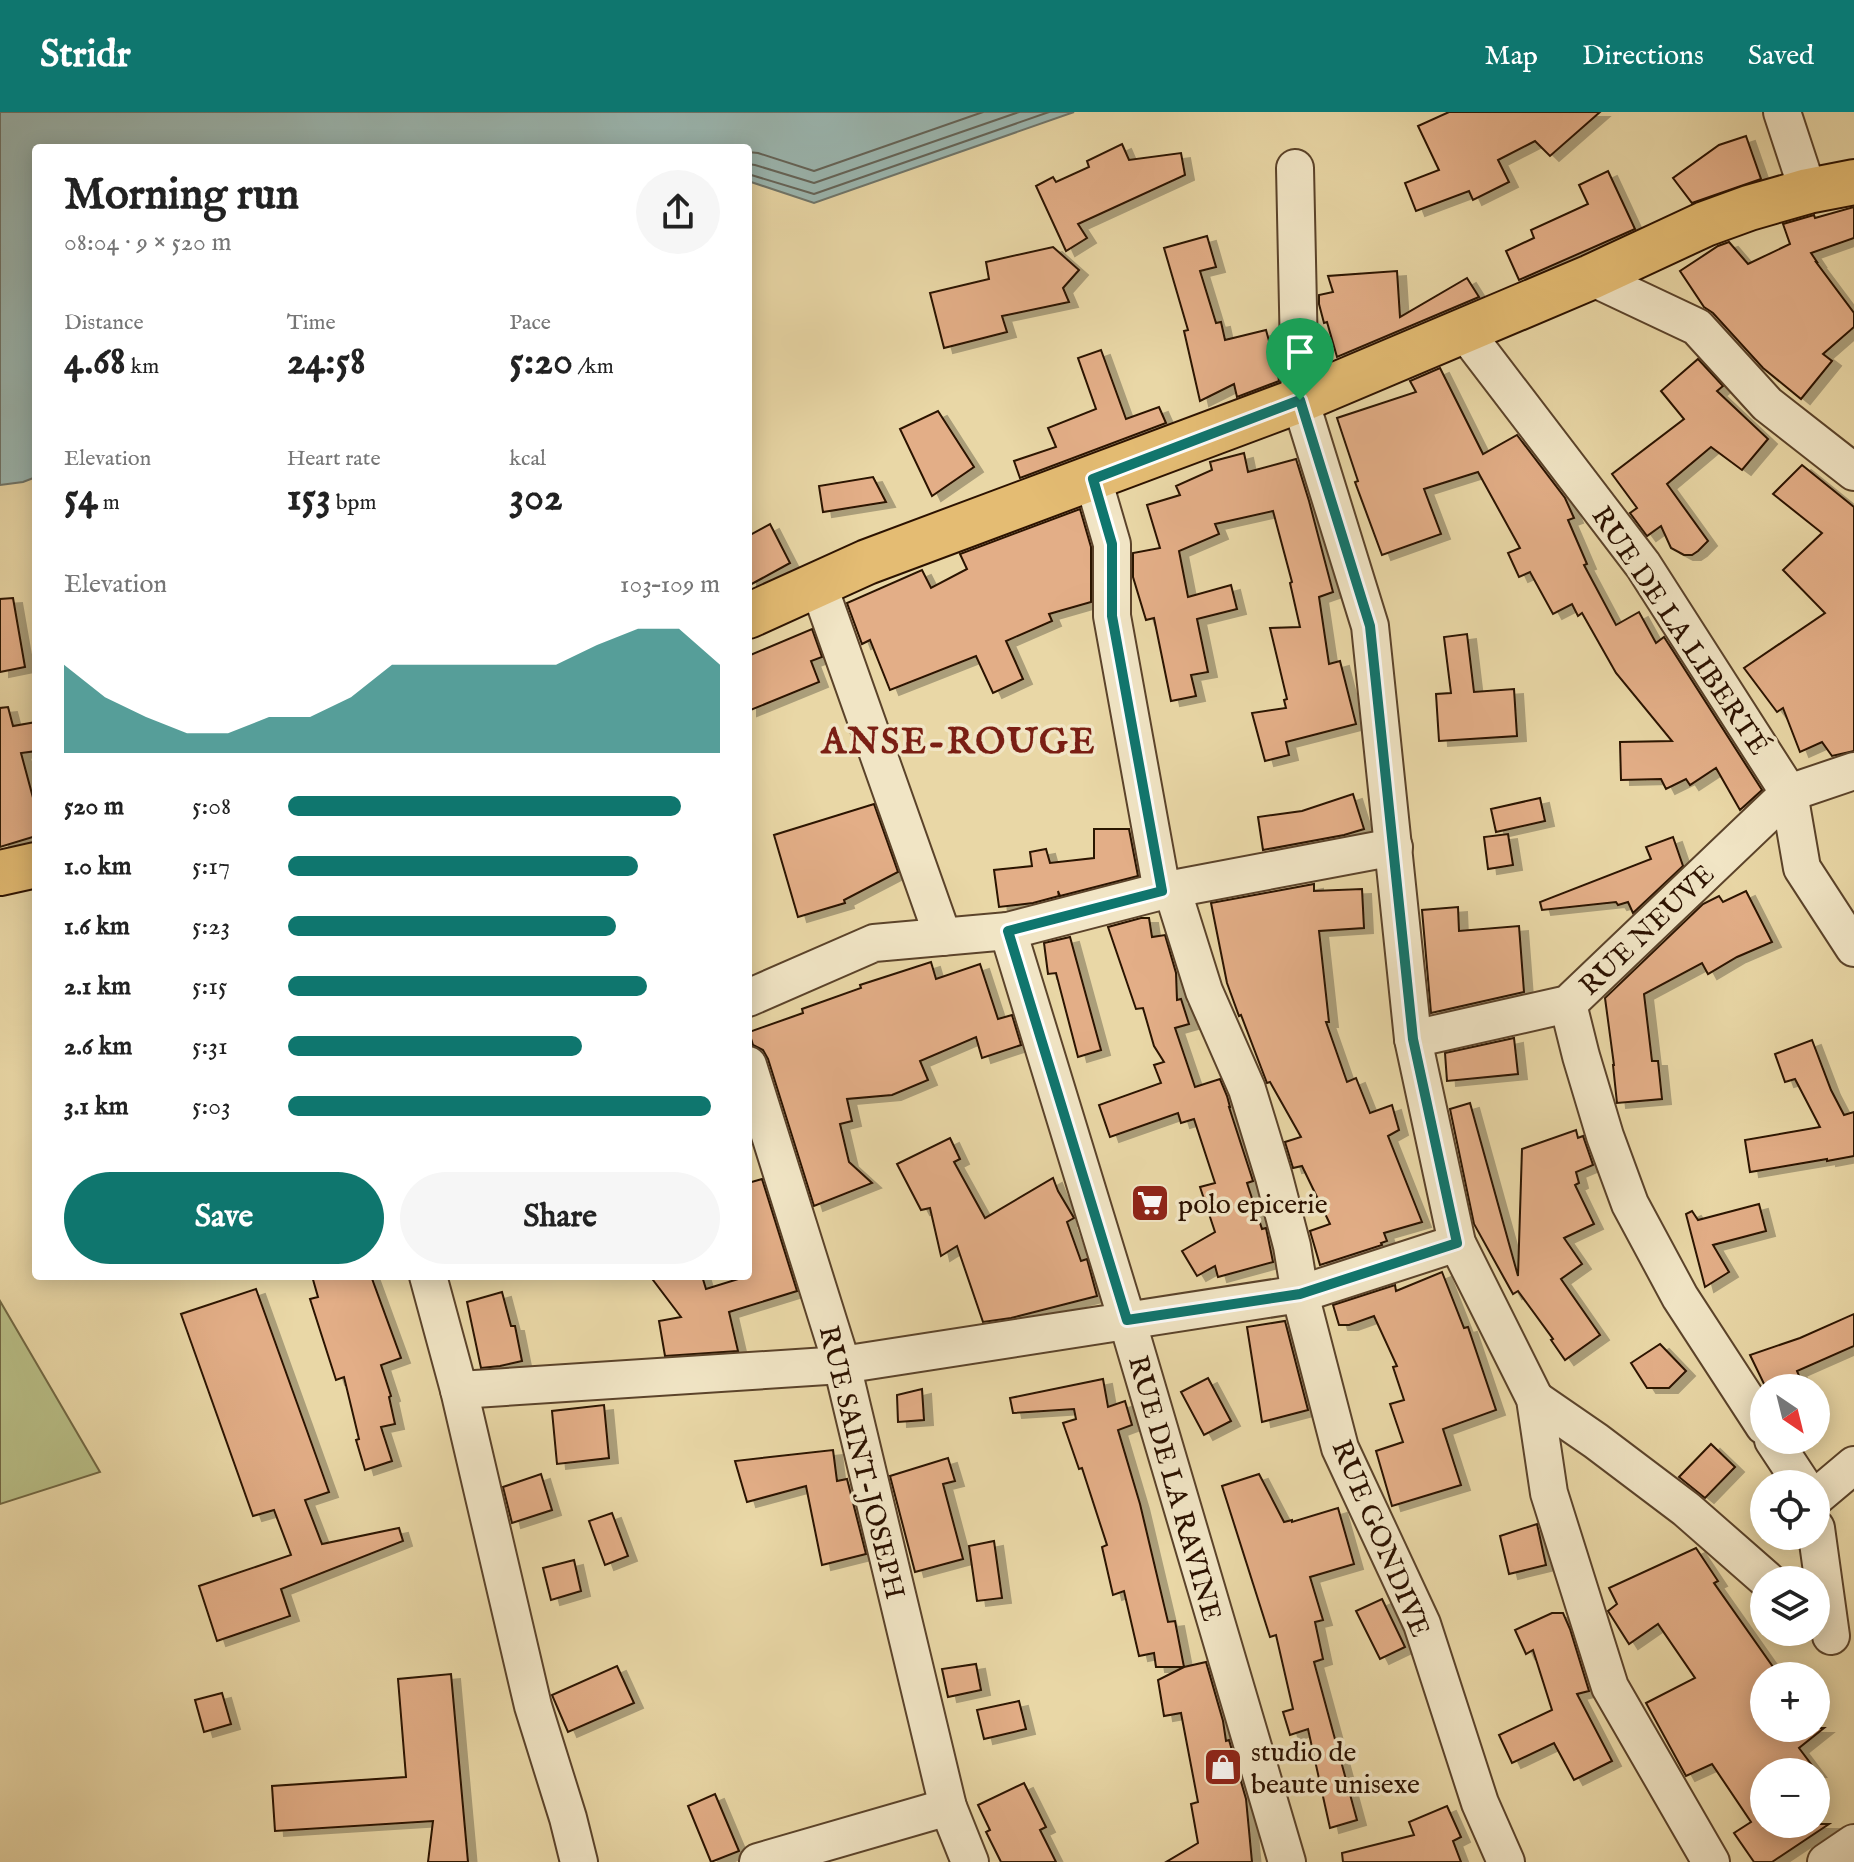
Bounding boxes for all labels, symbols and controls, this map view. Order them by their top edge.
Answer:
text: Stridr [40,32,131,80]
text: Map [1484,39,1538,74]
text: Directions [1582,39,1704,74]
text: Saved [1748,39,1814,74]
text: Morning run [64,168,299,224]
button: share [636,170,720,254]
text: 08:04 · 9 × 520 m [64,226,232,259]
text: Distance [64,309,144,337]
text: Time [287,309,336,337]
text: Pace [509,309,551,337]
pin [1266,318,1334,400]
icon: arrive [1278,330,1322,374]
text: 4.68 [64,337,126,388]
text: 24:58 [287,337,366,388]
text: 5:20 [509,337,573,388]
text: km [126,353,159,381]
text: /km [573,353,614,381]
text: Elevation [64,445,151,473]
text: Heart rate [287,445,381,473]
text: kcal [509,445,546,473]
text: 54 [64,473,98,524]
text: 153 [287,473,331,524]
text: 302 [509,473,563,524]
text: m [98,489,120,517]
text: bpm [331,489,376,517]
street label: RUE DE LA LIBERTÉ [1583,500,1776,762]
text: Elevation [64,568,167,601]
text: 103–109 m [620,568,720,601]
district label: ANSE-ROUGE [820,720,1096,766]
text: 520 m [64,790,124,823]
text: 5:08 [192,790,231,823]
text: 1.0 km [64,850,132,883]
text: 5:17 [192,850,230,883]
street label: RUE NEUVE [1573,858,1723,1004]
text: 1.6 km [64,910,130,943]
text: 5:23 [192,910,230,943]
text: 2.1 km [64,970,131,1003]
text: 5:15 [192,970,227,1003]
text: 2.6 km [64,1030,132,1063]
text: 5:31 [192,1030,228,1063]
text: 3.1 km [64,1090,129,1123]
text: 5:03 [192,1090,231,1123]
button: Save [64,1172,384,1264]
button: Share [400,1172,720,1264]
supermarket icon: polo epicerie [1129,1182,1171,1224]
place label: polo epicerie [1178,1188,1328,1223]
street label: RUE SAINT-JOSEPH [810,1322,911,1603]
street label: RUE DE LA RAVINE [1119,1352,1228,1626]
north arrow [1750,1374,1830,1454]
map controls [1750,1374,1830,1838]
street label: RUE GONDIVE [1322,1435,1437,1643]
button: locate [1750,1470,1830,1550]
button: layers [1750,1566,1830,1646]
button: + [1750,1662,1830,1742]
place label: studio de beaute unisexe [1251,1736,1420,1803]
shop icon: studio de beaute unisexe [1202,1746,1244,1788]
button: − [1750,1758,1830,1838]

